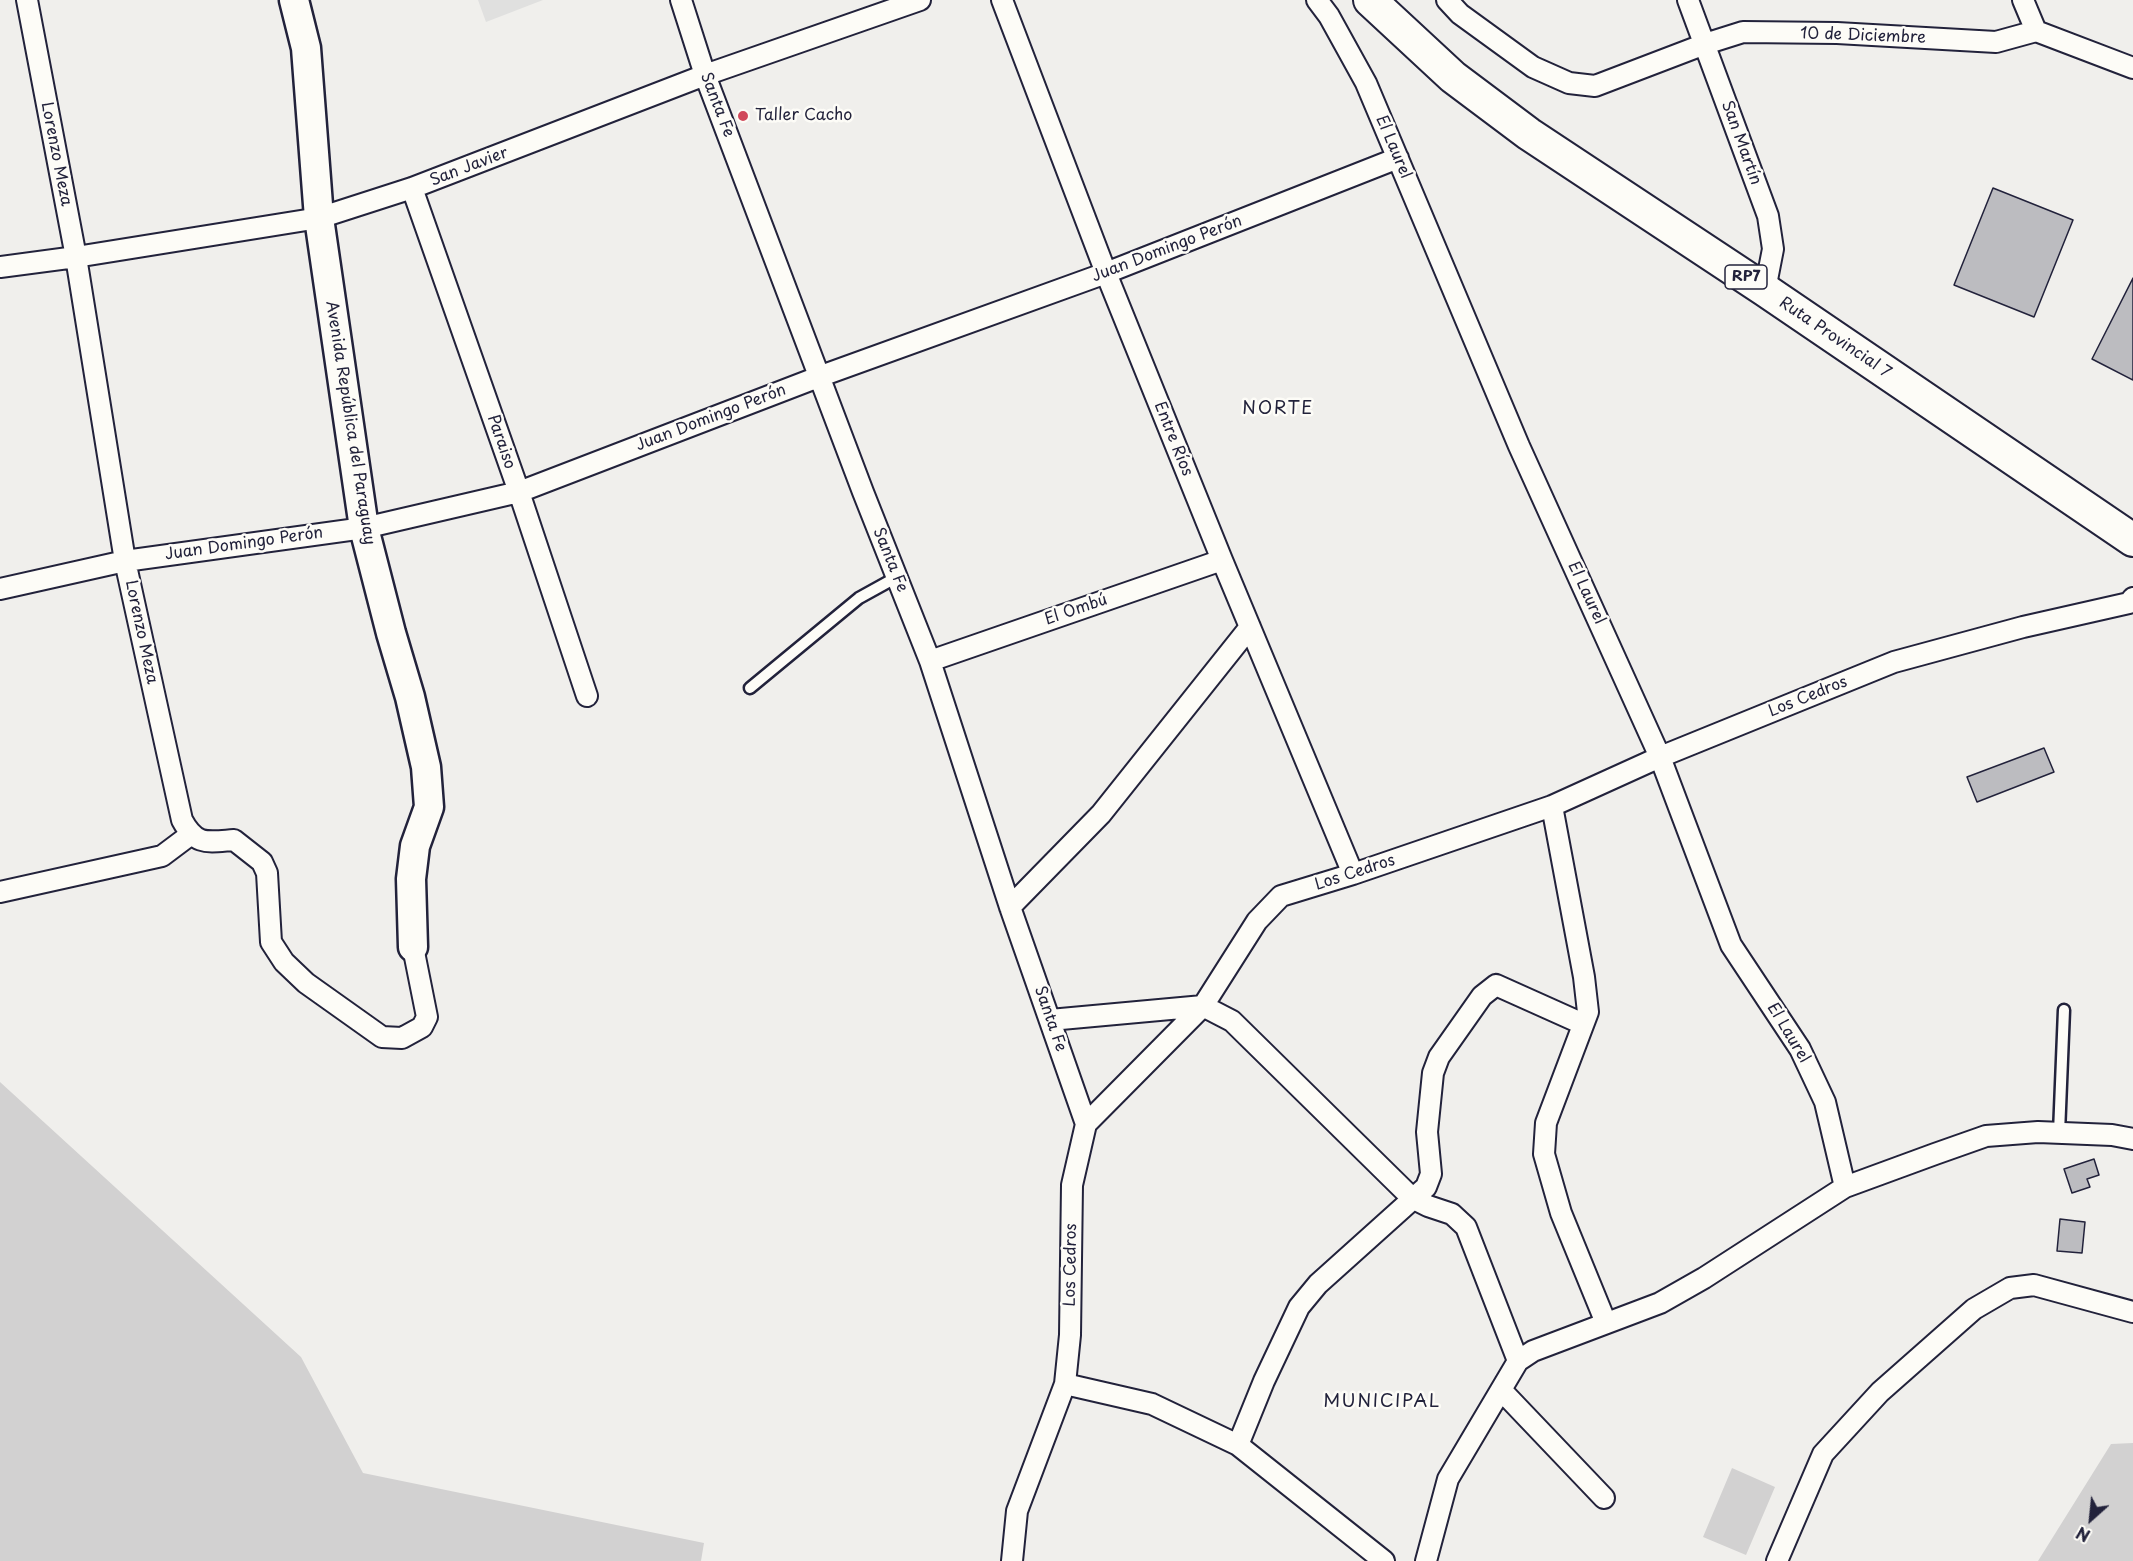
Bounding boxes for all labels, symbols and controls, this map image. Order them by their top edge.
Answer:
street label: 10 de Diciembre [1800,24,1926,48]
street label: Santa Fe [696,70,738,140]
street label: San Martín [1717,98,1765,188]
street label: Lorenzo Meza [36,100,76,208]
place label: Taller Cacho [755,106,852,126]
marker: Taller Cacho [736,109,750,123]
street label: El Laurel [1371,113,1415,181]
street label: San Javier [427,143,511,191]
street label: Juan Domingo Perón [1089,211,1245,287]
road number: RP7 [1725,265,1767,289]
street label: Ruta Provincial 7 [1775,293,1895,383]
street label: Avenida República del Paraguay [321,300,379,546]
street label: Juan Domingo Perón [633,380,789,456]
district label: NORTE [1242,398,1314,420]
street label: Entre Ríos [1149,399,1197,479]
street label: Paraiso [483,412,519,472]
street label: Juan Domingo Perón [164,523,324,565]
street label: Santa Fe [868,525,912,595]
street label: El Laurel [1563,559,1609,627]
street label: Lorenzo Meza [121,578,161,686]
street label: El Ombú [1042,590,1110,630]
street label: Los Cedros [1766,672,1850,722]
street label: Los Cedros [1312,851,1398,895]
street label: Santa Fe [1030,984,1070,1054]
street label: El Laurel [1763,999,1813,1067]
street label: Los Cedros [1061,1223,1081,1307]
district label: MUNICIPAL [1324,1391,1440,1413]
north arrow [2061,1489,2121,1549]
text: N [2072,1521,2094,1549]

